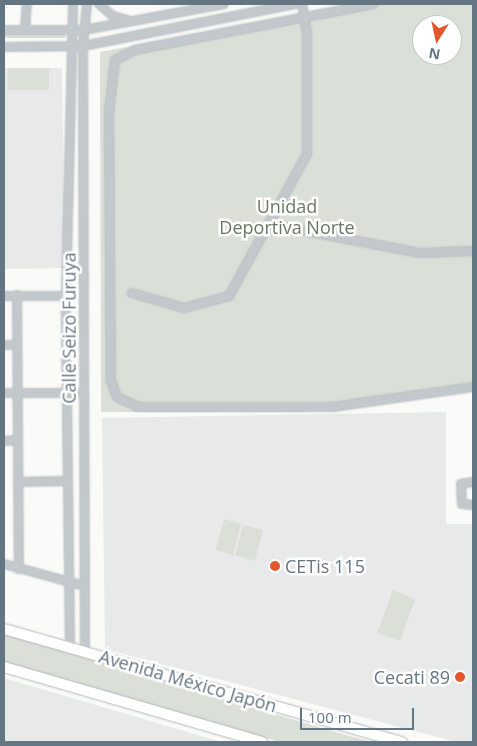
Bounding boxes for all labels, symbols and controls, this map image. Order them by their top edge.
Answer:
north arrow [412,15,462,65]
text: N [427,44,442,65]
park label: Unidad Deportiva Norte [219,196,355,238]
street label: Calle Seizo Furuya [58,252,80,404]
place label: CETis 115 [285,555,365,577]
marker: CETis 115 [269,560,281,572]
street label: Avenida México Japón [97,645,279,717]
place label: Cecati 89 [374,666,450,688]
marker: Cecati 89 [454,671,466,683]
scale bar [302,698,416,730]
text: 100 m [308,707,352,727]

